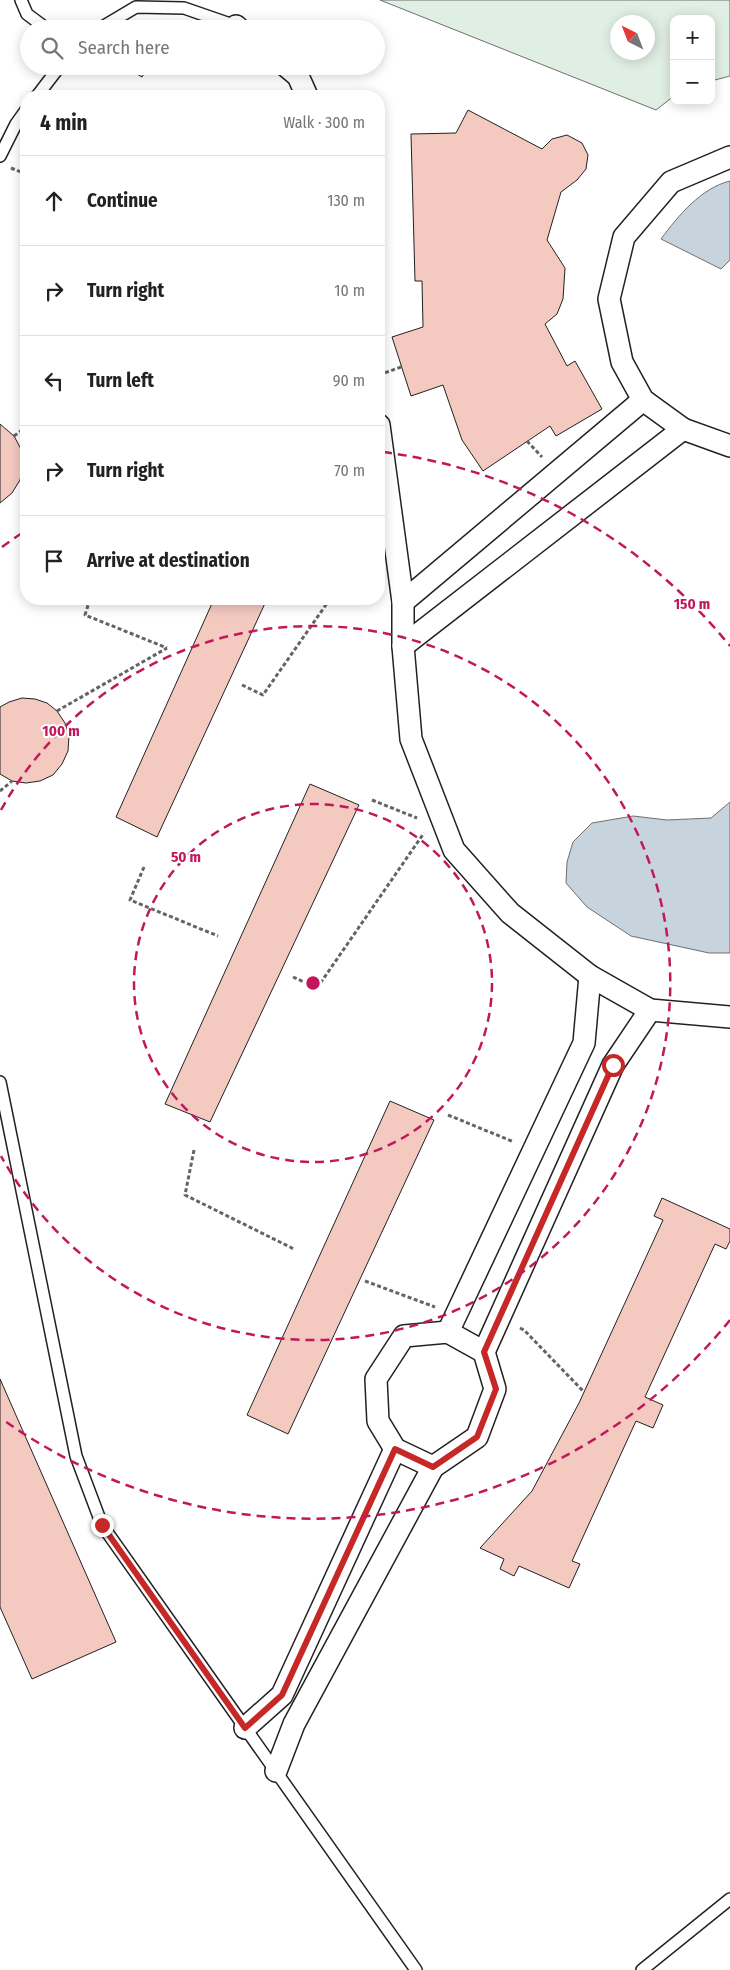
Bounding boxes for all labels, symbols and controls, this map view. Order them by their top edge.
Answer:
north arrow [610,15,655,60]
map controls [670,15,715,105]
button: + [670,15,715,60]
search box [20,20,385,75]
icon: search [38,34,66,62]
text: Search here [78,36,170,59]
button: − [670,60,715,105]
text: 4 min [40,110,88,136]
text: Walk · 300 m [283,113,365,132]
icon: ahead [40,187,68,215]
text: Continue [87,189,158,212]
text: 130 m [327,191,365,210]
icon: right [40,277,68,305]
text: Turn right [87,279,164,302]
text: 10 m [334,281,365,300]
icon: left [40,367,68,395]
text: Turn left [87,369,154,392]
text: 90 m [333,371,365,390]
icon: right [40,457,68,485]
text: Turn right [87,459,164,482]
text: 70 m [334,461,365,480]
icon: arrive [40,547,68,575]
text: Arrive at destination [87,549,250,572]
text: 150 m [674,595,710,613]
text: 100 m [42,722,80,740]
text: 50 m [171,848,201,866]
centre of rings [304,974,322,992]
route start [602,1054,625,1077]
route end [91,1514,114,1537]

